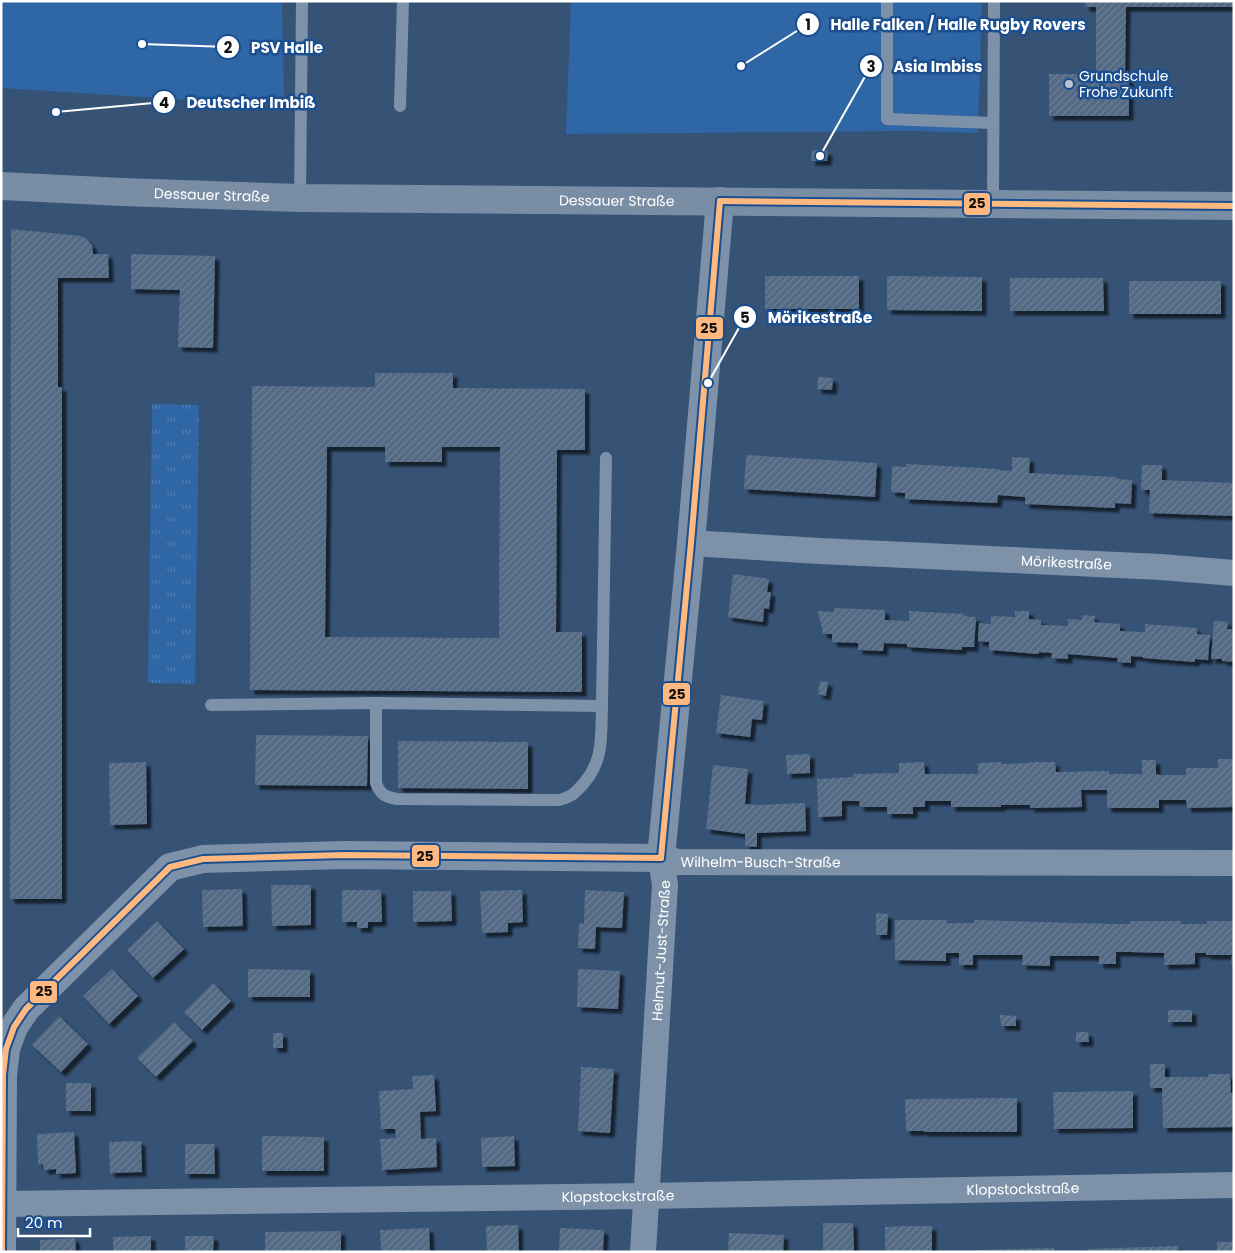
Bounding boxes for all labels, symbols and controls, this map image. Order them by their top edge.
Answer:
callout: Halle Falken / Halle Rugby Rovers [795,9,1095,39]
text: 1 [805,14,811,35]
text: Halle Falken / Halle Rugby Rovers [830,14,1086,35]
callout: PSV Halle [216,32,333,62]
text: 2 [224,37,233,58]
text: PSV Halle [251,37,323,58]
callout: Asia Imbiss [859,51,992,81]
text: 3 [866,56,876,77]
text: Asia Imbiss [894,56,982,77]
place label: Grundschule Frohe Zukunft [1079,66,1173,102]
marker: Grundschule Frohe Zukunft [1063,78,1075,90]
callout: Deutscher Imbiß [152,87,326,117]
text: 4 [159,92,169,113]
text: Deutscher Imbiß [186,92,316,113]
street label: Dessauer Straße [154,183,270,207]
street label: Dessauer Straße [559,190,675,211]
line badge: 25 [963,192,991,216]
text: 25 [968,193,986,213]
callout: Mörikestraße [732,302,882,332]
text: 5 [740,307,750,328]
text: Mörikestraße [768,307,872,328]
line badge: 25 [695,316,724,340]
text: 25 [700,318,718,338]
street label: Mörikestraße [1021,550,1113,575]
line badge: 25 [662,682,691,706]
text: 25 [668,684,686,704]
line badge: 25 [411,844,440,868]
text: 25 [416,846,434,866]
street label: Wilhelm-Busch-Straße [680,852,841,872]
street label: Helmut-Just-Straße [647,879,675,1021]
line badge: 25 [29,980,58,1004]
text: 25 [35,981,53,1001]
street label: Klopstockstraße [966,1178,1080,1200]
street label: Klopstockstraße [561,1185,675,1207]
scale bar [18,1206,90,1238]
text: 20 m [25,1212,63,1233]

